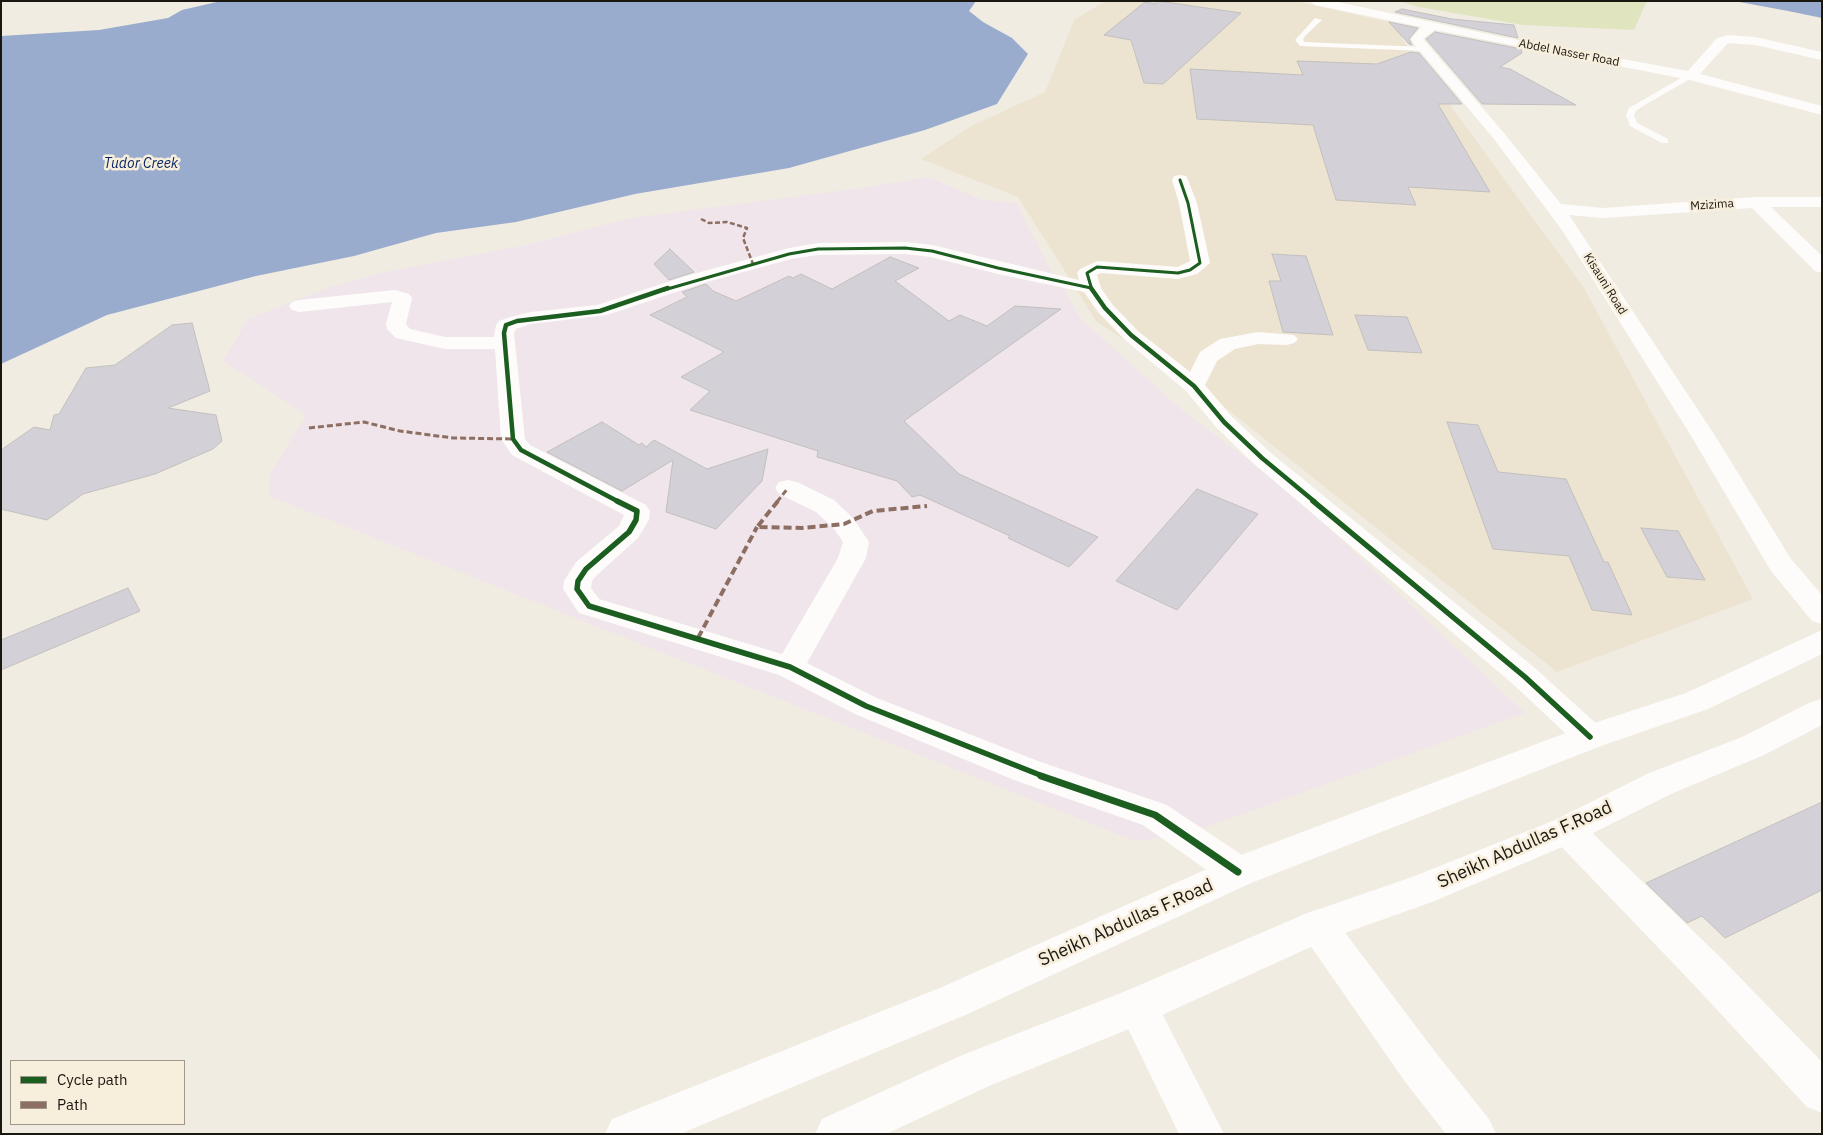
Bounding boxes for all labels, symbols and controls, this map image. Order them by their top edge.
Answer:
street label: Abdel Nasser Road [1517,36,1621,70]
water label: Tudor Creek [104,156,178,172]
street label: Mzizima [1690,196,1734,214]
street label: Kisauni Road [1580,251,1630,317]
street label: Sheikh Abdullas F.Road [1434,797,1616,893]
street label: Sheikh Abdullas F.Road [1035,875,1217,971]
legend [10,1060,185,1125]
text: Cycle path [57,1070,128,1089]
text: Path [57,1095,88,1114]

